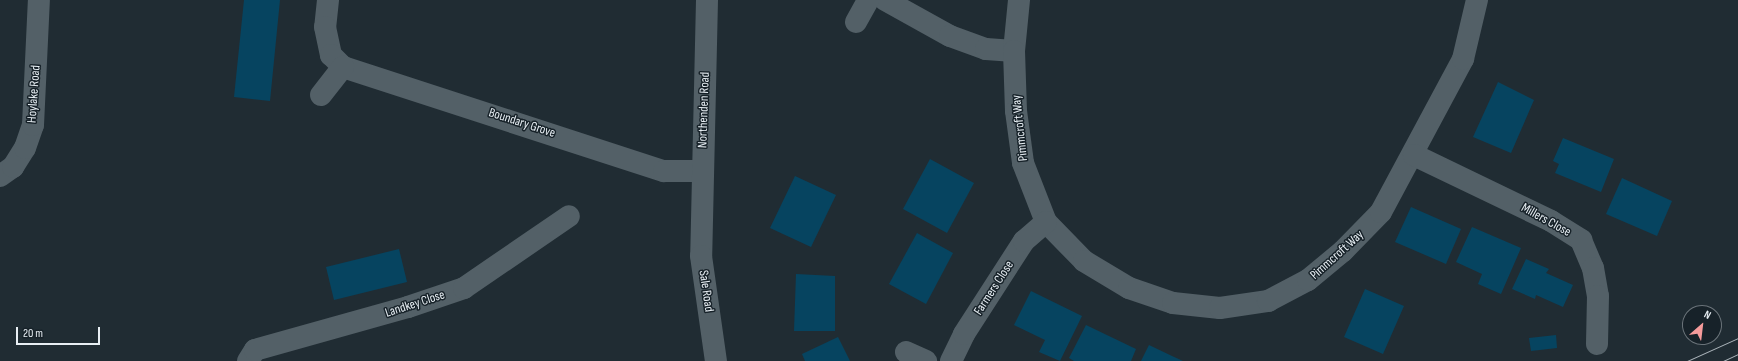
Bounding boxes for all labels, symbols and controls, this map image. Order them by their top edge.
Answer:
street label: Hoylake Road [24,65,44,123]
street label: Northenden Road [695,72,713,148]
street label: Pimmcroft Way [1009,94,1031,162]
street label: Boundary Grove [487,105,557,141]
street label: Millers Close [1518,200,1574,240]
street label: Pimmcroft Way [1307,227,1367,283]
street label: Farmers Close [971,258,1017,318]
street label: Sale Road [695,269,717,313]
street label: Landkey Close [383,287,447,321]
north arrow [1682,305,1722,345]
text: N [1702,308,1713,322]
scale bar [18,319,102,345]
text: 20 m [23,326,43,341]

